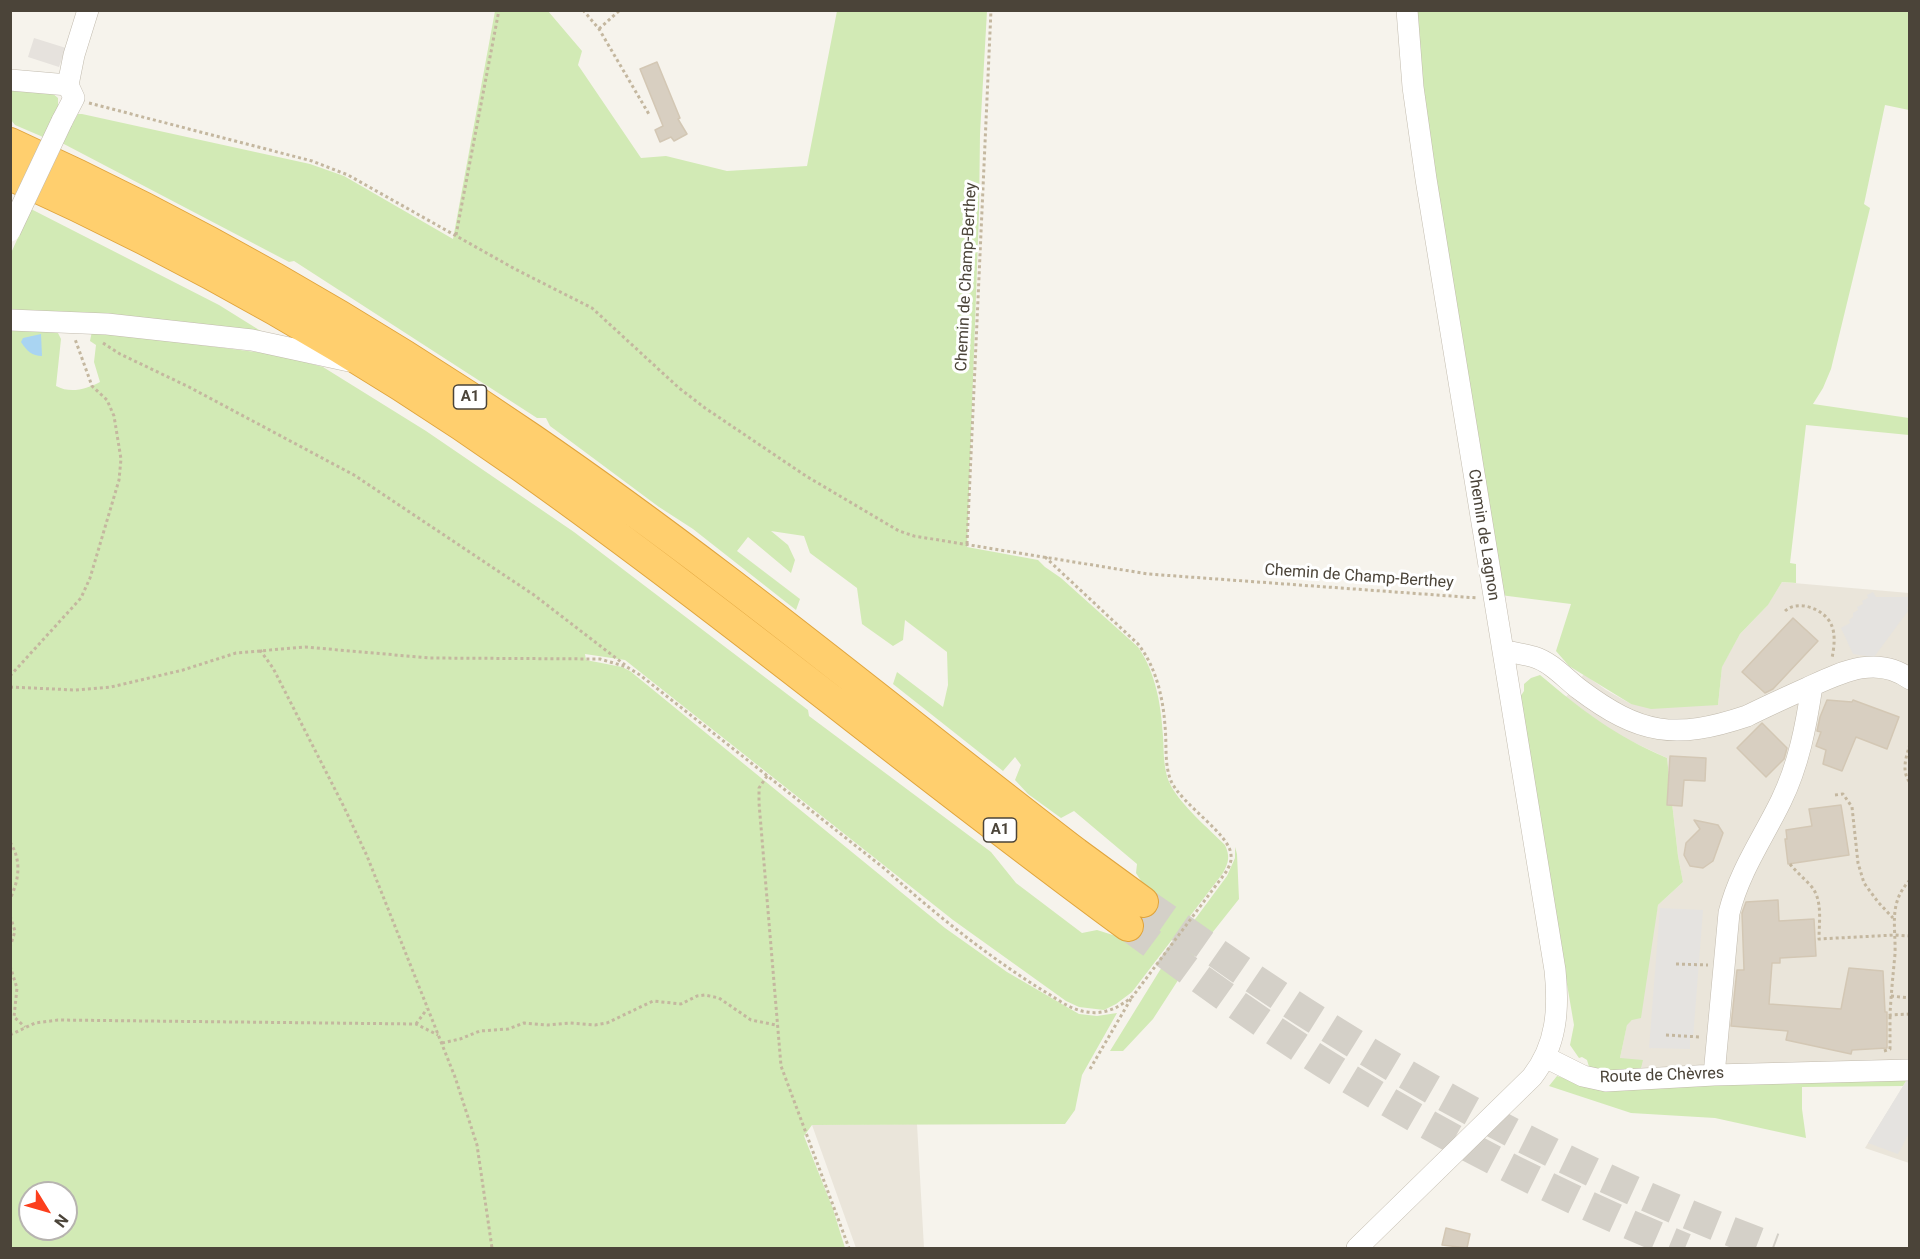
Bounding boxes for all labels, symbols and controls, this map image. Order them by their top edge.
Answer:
street label: Chemin de Champ-Berthey [952,182,982,372]
road number: A1 [454,385,486,409]
street label: Chemin de Lagnon [1463,468,1503,602]
street label: Chemin de Champ-Berthey [1264,561,1454,593]
road number: A1 [984,818,1016,842]
street label: Route de Chèvres [1600,1064,1724,1088]
north arrow [18,1181,78,1241]
text: N [50,1211,72,1231]

